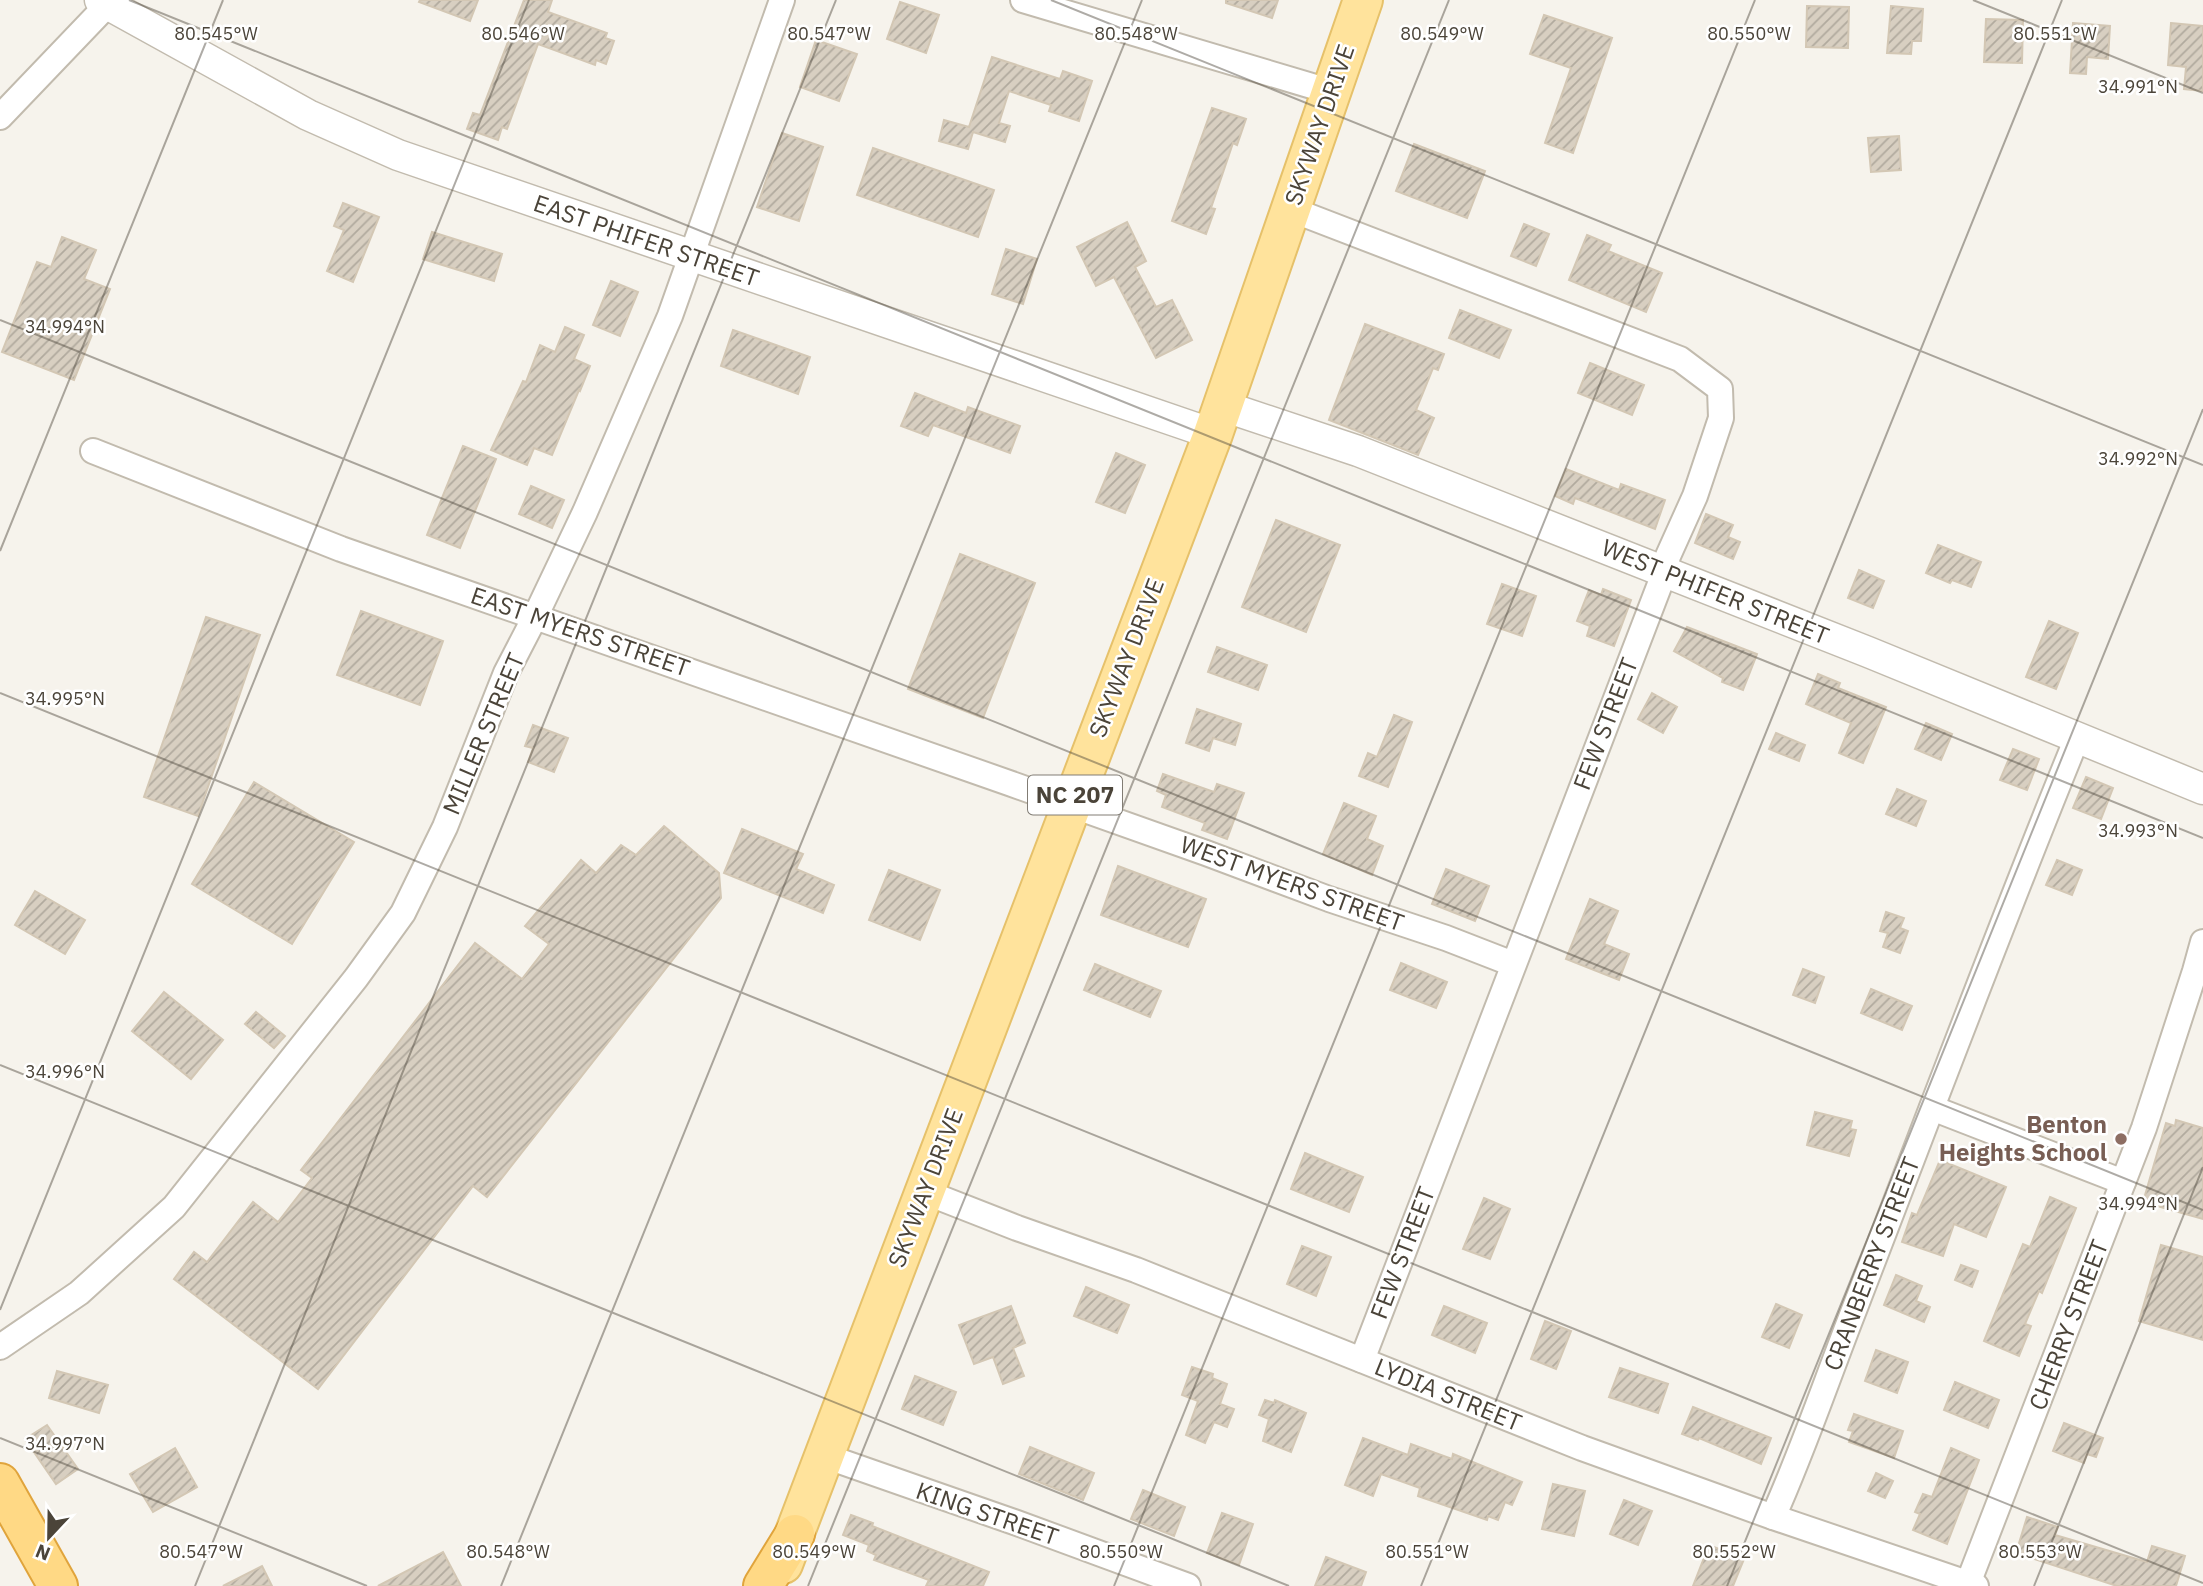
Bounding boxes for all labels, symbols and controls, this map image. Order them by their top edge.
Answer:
text: 80.545°W [174,22,258,45]
text: 80.546°W [481,22,565,45]
text: 80.547°W [787,22,871,45]
text: 80.548°W [1094,22,1178,45]
text: 80.549°W [1400,22,1484,45]
text: 80.550°W [1707,22,1791,45]
text: 80.551°W [2013,22,2097,45]
street label: SKYWAY DRIVE [1277,40,1362,209]
text: 34.991°N [2098,75,2178,98]
street label: EAST PHIFER STREET [529,186,764,294]
text: 34.994°N [25,315,105,338]
text: 34.992°N [2098,447,2178,470]
street label: WEST PHIFER STREET [1597,531,1834,651]
street label: SKYWAY DRIVE [1081,573,1171,742]
street label: EAST MYERS STREET [467,579,694,684]
street label: MILLER STREET [435,648,532,819]
street label: FEW STREET [1565,653,1645,794]
text: 34.995°N [25,687,105,710]
road number: NC 207 [1028,776,1122,814]
text: 34.993°N [2098,819,2178,842]
street label: WEST MYERS STREET [1176,828,1409,938]
text: 34.996°N [25,1060,105,1083]
street label: SKYWAY DRIVE [880,1103,970,1272]
place label: Benton Heights School [1939,1108,2107,1168]
marker: Benton Heights School [2113,1131,2129,1147]
street label: CRANBERRY STREET [1816,1152,1927,1375]
street label: FEW STREET [1362,1182,1442,1323]
text: 34.994°N [2098,1192,2178,1215]
street label: CHERRY STREET [2021,1235,2115,1414]
street label: LYDIA STREET [1370,1350,1527,1438]
text: 34.997°N [25,1432,105,1455]
street label: KING STREET [912,1474,1063,1552]
north arrow [14,1502,84,1572]
text: N [32,1539,54,1566]
text: 80.547°W [159,1540,243,1563]
text: 80.548°W [466,1540,550,1563]
text: 80.549°W [772,1540,856,1563]
text: 80.550°W [1079,1540,1163,1563]
text: 80.551°W [1385,1540,1469,1563]
text: 80.552°W [1692,1540,1776,1563]
text: 80.553°W [1998,1540,2082,1563]

